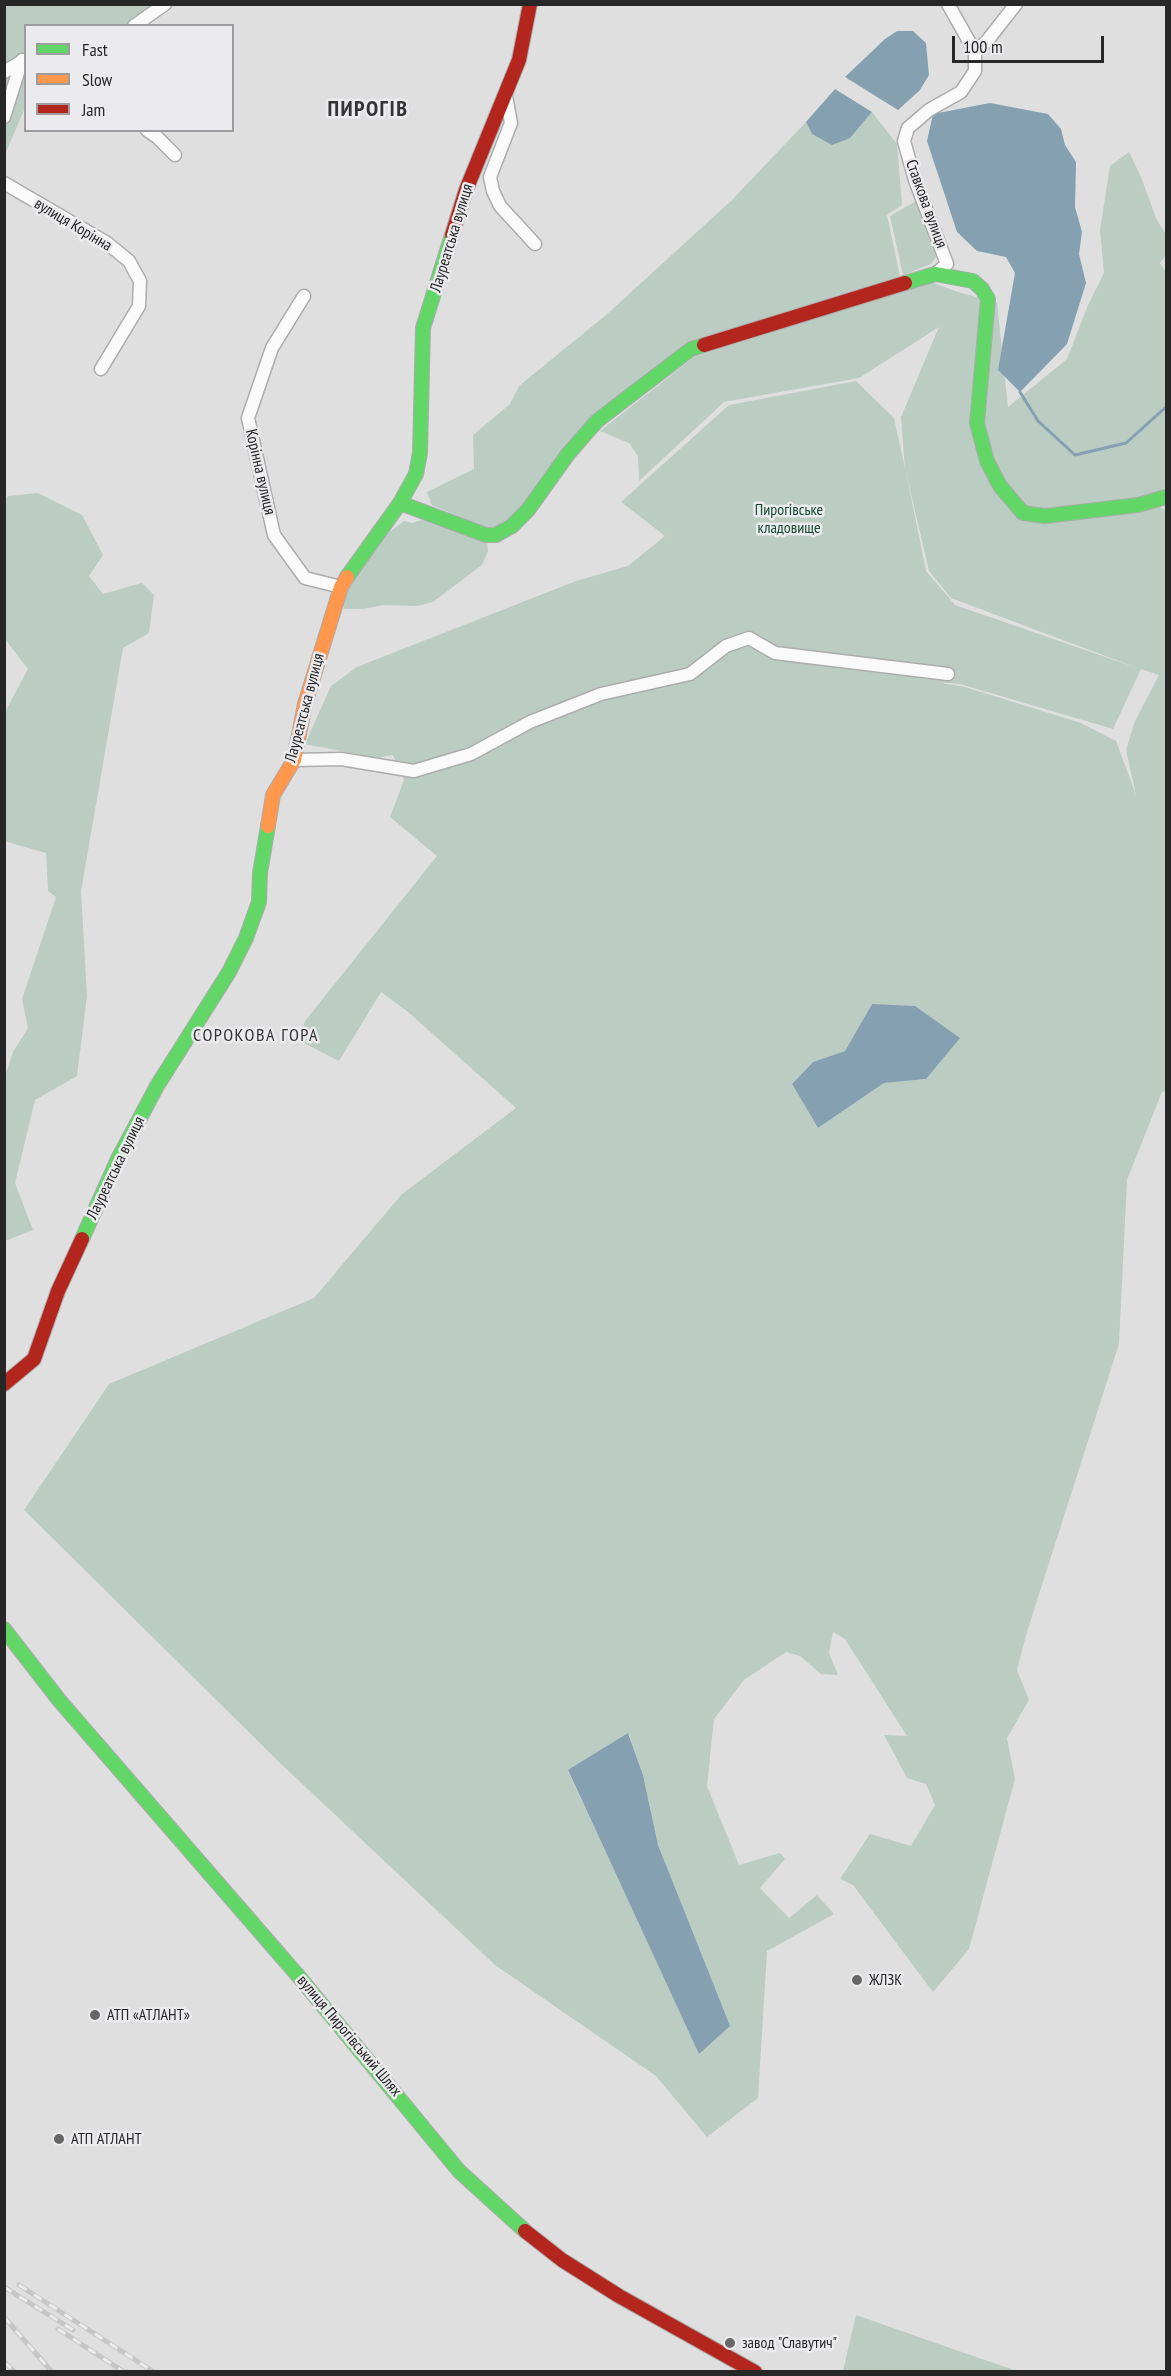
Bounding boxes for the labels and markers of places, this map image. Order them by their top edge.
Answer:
place label: ЖЛЗК [869,1970,902,1990]
marker: ЖЛЗК [850,1973,864,1987]
place label: АТП «АТЛАНТ» [107,2005,190,2025]
marker: АТП «АТЛАНТ» [88,2008,102,2022]
place label: АТП АТЛАНТ [71,2129,142,2149]
marker: АТП АТЛАНТ [52,2132,66,2146]
place label: завод "Славутич" [742,2333,837,2353]
marker: завод "Славутич" [723,2336,737,2350]

